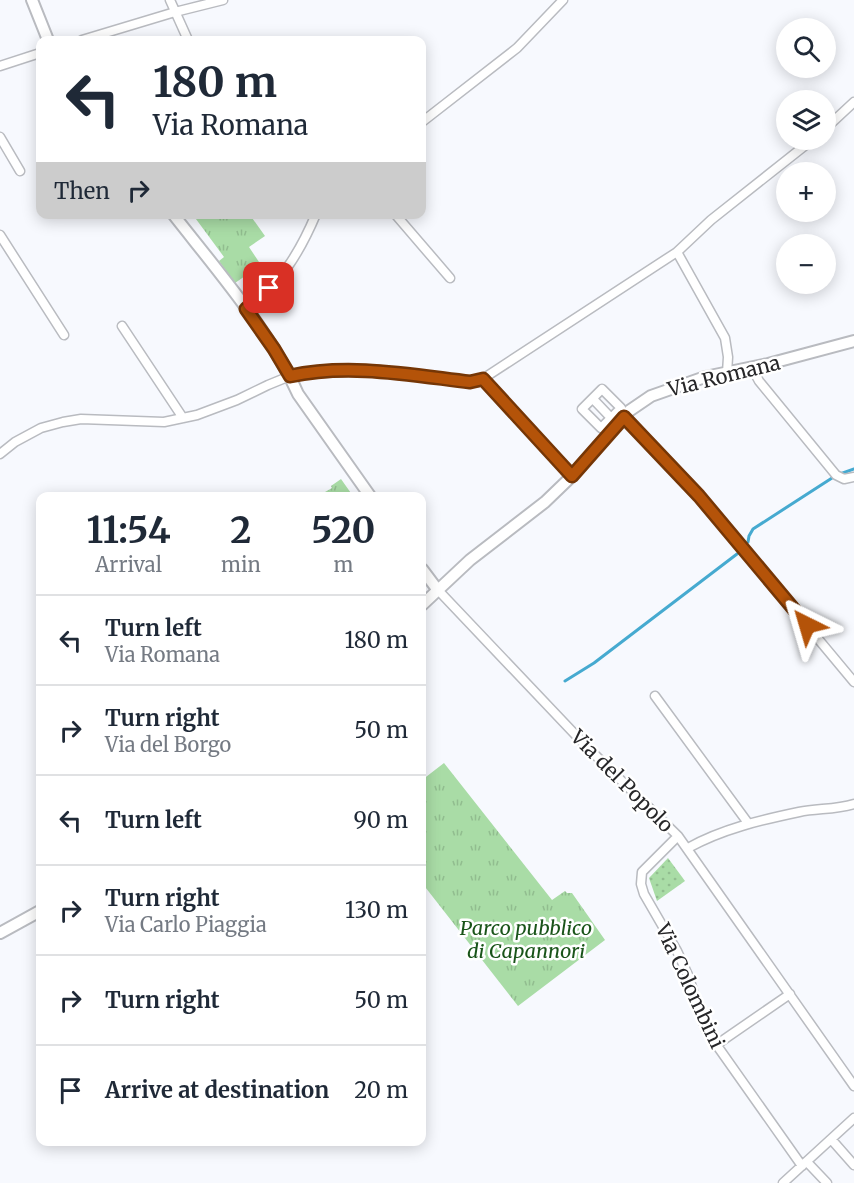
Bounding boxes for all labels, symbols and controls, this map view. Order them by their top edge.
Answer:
map controls [776,18,836,294]
button: search [776,18,836,78]
text: 180 m [153,56,277,108]
icon: left [54,60,132,138]
button: layers [776,90,836,150]
text: Via Romana [153,108,308,142]
button: + [776,162,836,222]
icon: right [122,174,155,207]
text: Then [54,177,110,205]
button: − [776,234,836,294]
pin [243,262,294,313]
icon: arrive [252,271,285,304]
street label: Via Romana [664,349,783,402]
text: 11:54 [87,508,171,553]
text: 2 [230,508,251,553]
text: 520 [311,508,375,553]
text: Arrival [95,552,162,577]
text: min [221,552,261,577]
text: m [333,552,353,577]
position arrow [775,593,839,657]
text: Turn left [105,614,202,642]
icon: left [54,624,87,657]
text: 180 m [344,626,408,654]
text: Via Romana [105,642,220,667]
text: Turn right [105,704,219,732]
icon: right [54,714,87,747]
text: 50 m [354,716,408,744]
street label: Via del Popolo [565,723,679,837]
text: Via del Borgo [105,732,231,757]
icon: left [54,804,87,837]
text: Turn left [105,806,202,834]
text: 90 m [353,806,408,834]
text: Turn right [105,884,219,912]
icon: right [54,894,87,927]
text: 130 m [345,896,408,924]
text: Via Carlo Piaggia [105,912,267,937]
park label: Parco pubblico di Capannori [460,915,592,963]
street label: Via Colombini [650,918,730,1052]
icon: right [54,984,87,1017]
text: Turn right [105,986,219,1014]
text: 50 m [354,986,408,1014]
icon: arrive [54,1074,87,1107]
text: Arrive at destination [105,1076,329,1104]
text: 20 m [354,1076,408,1104]

